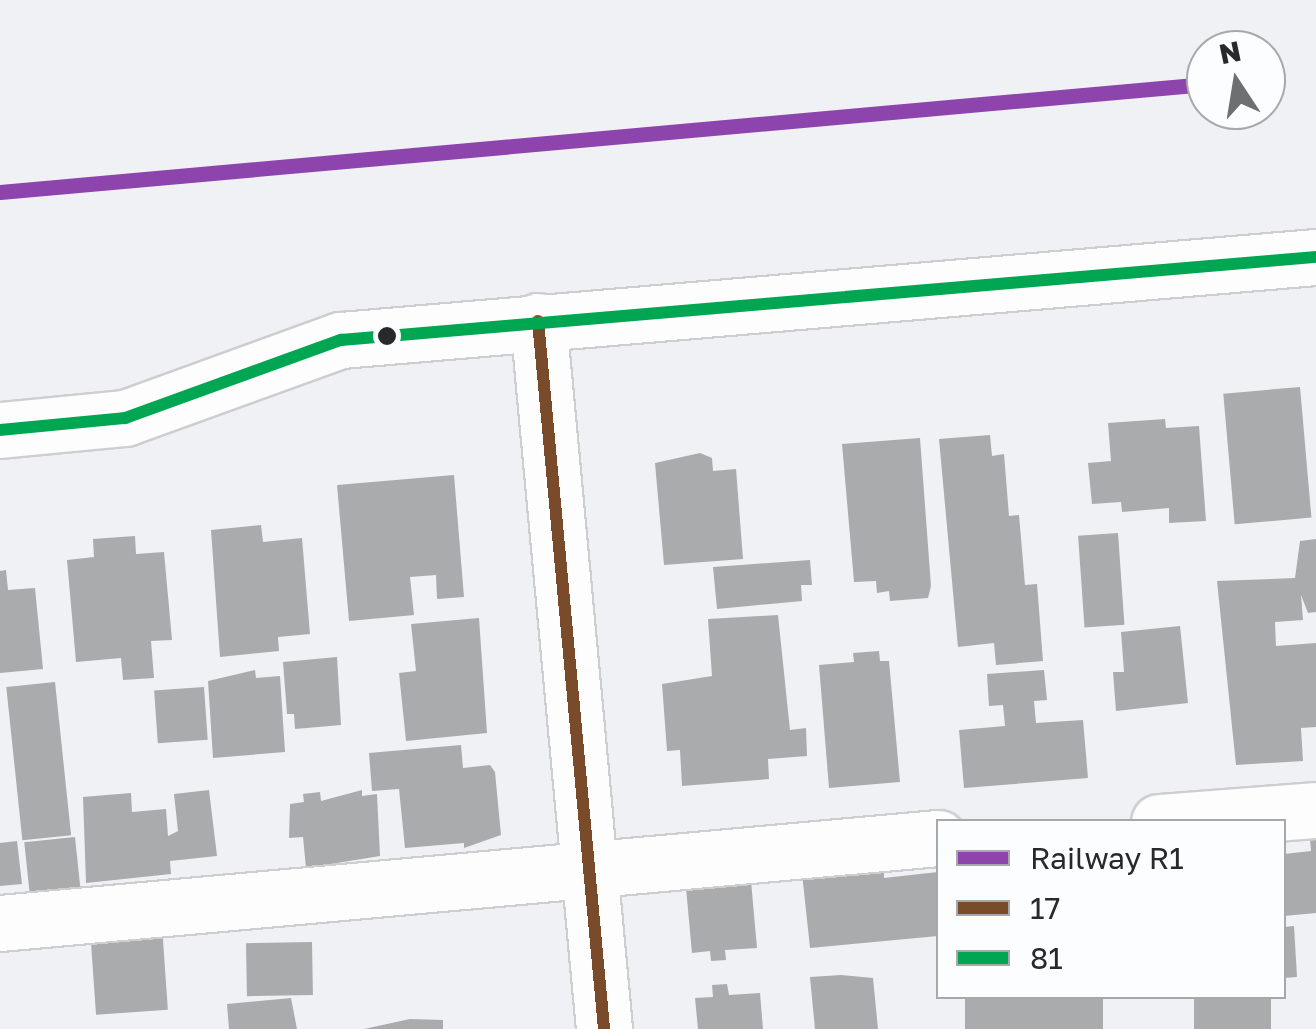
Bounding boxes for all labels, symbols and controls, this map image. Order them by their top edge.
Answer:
north arrow [1186,30,1286,130]
text: N [1216,34,1244,70]
unlabelled marker [377,326,397,346]
legend [936,819,1286,999]
text: Railway R1 [1030,840,1184,876]
text: 17 [1030,890,1060,926]
text: 81 [1030,940,1063,976]

